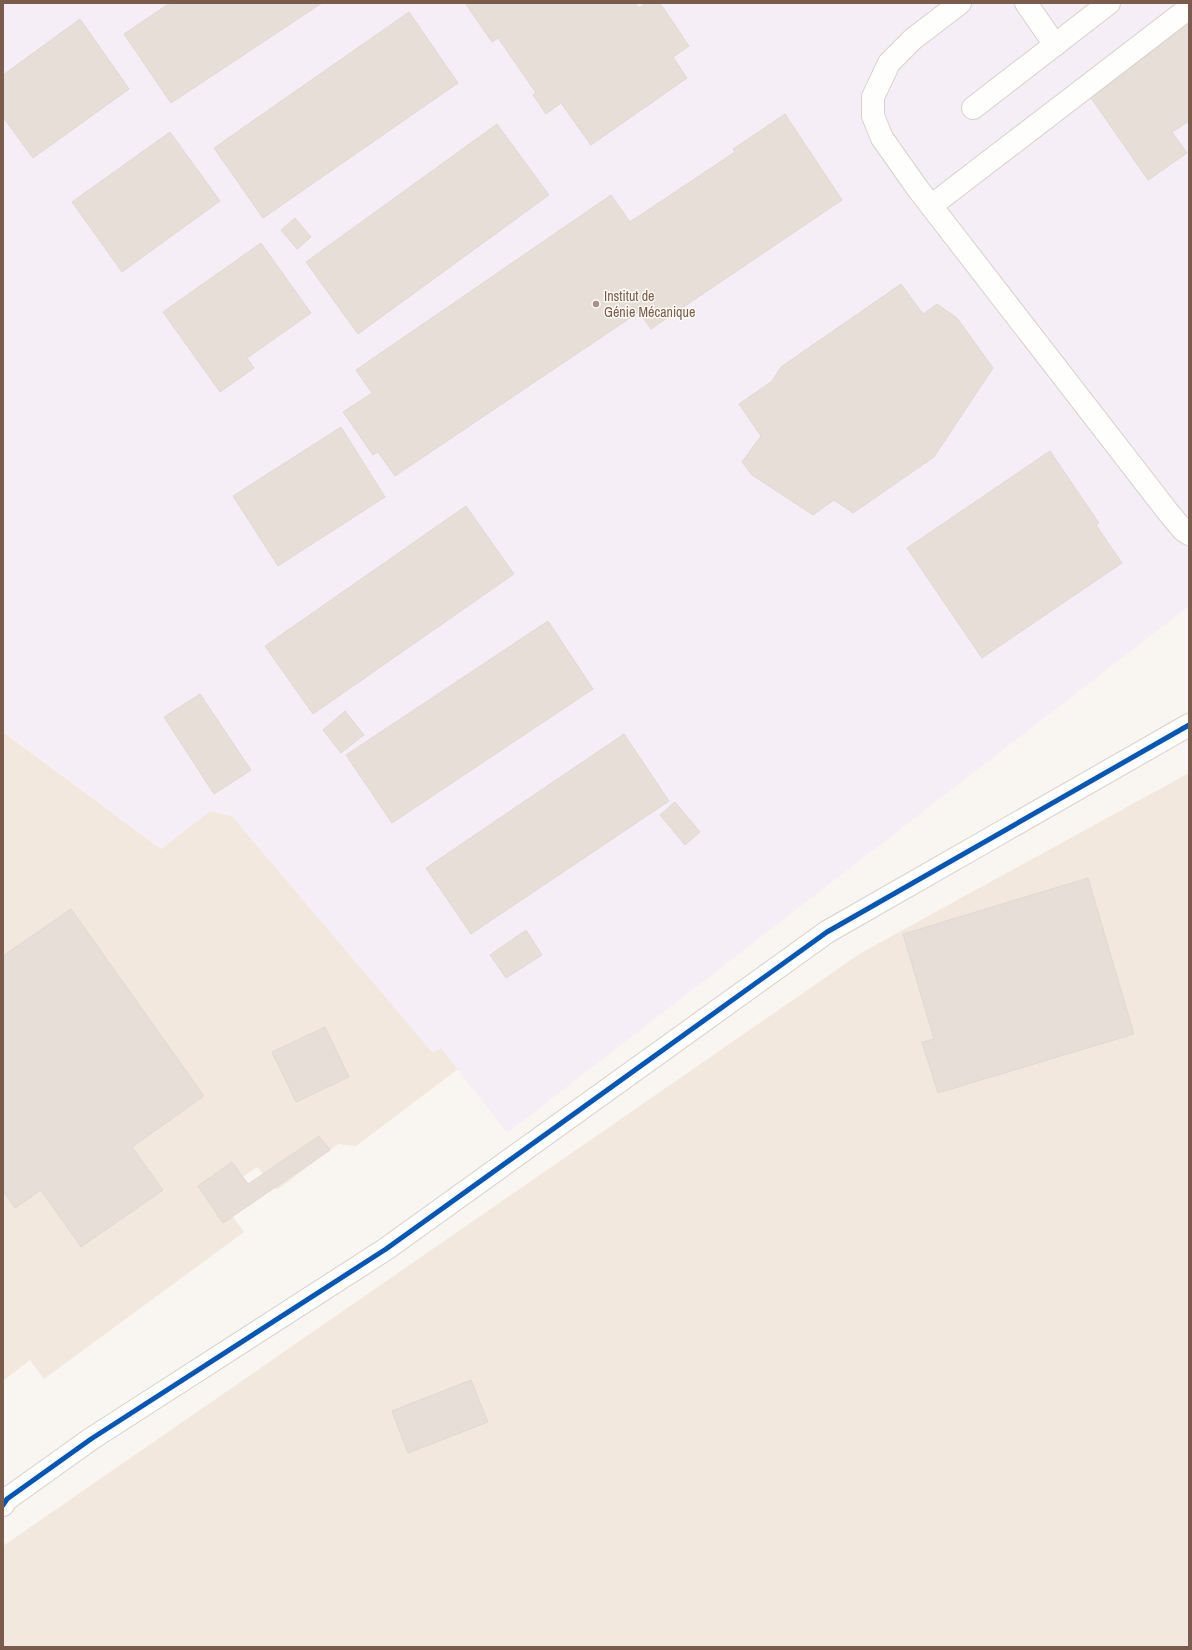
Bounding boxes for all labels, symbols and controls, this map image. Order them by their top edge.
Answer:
place label: Institut de Génie Mécanique [604,287,695,321]
marker: Institut de Génie Mécanique [591,299,601,309]

